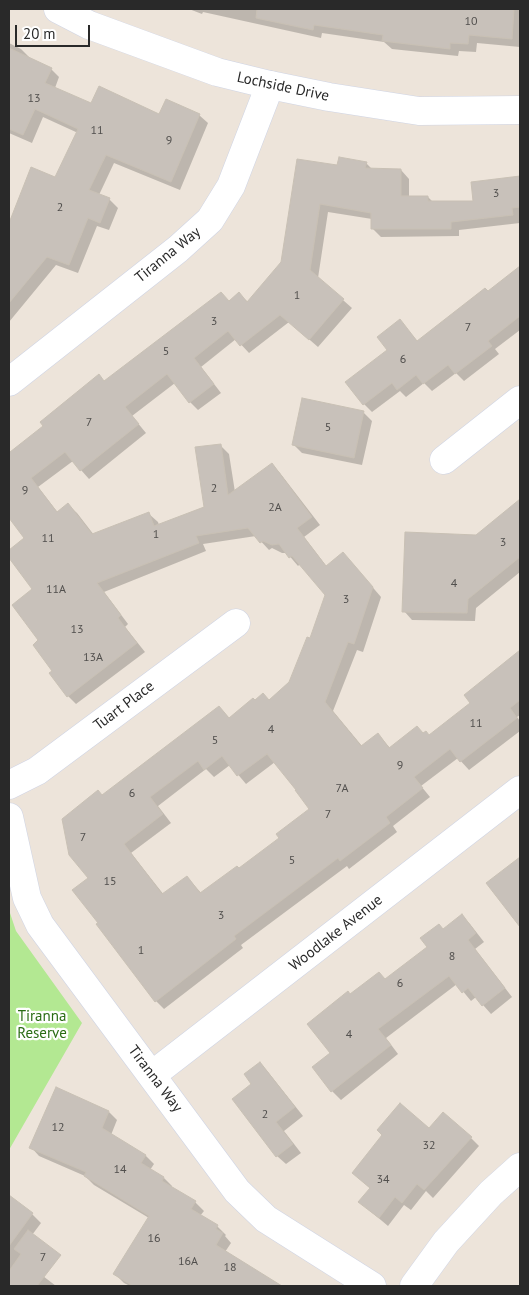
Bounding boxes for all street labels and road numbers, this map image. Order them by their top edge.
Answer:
street label: Lochside Drive [235,68,331,106]
street label: Tiranna Way [132,223,204,287]
street label: Tuart Place [90,677,158,735]
street label: Woodlake Avenue [286,891,386,975]
street label: Tiranna Way [124,1042,186,1116]

